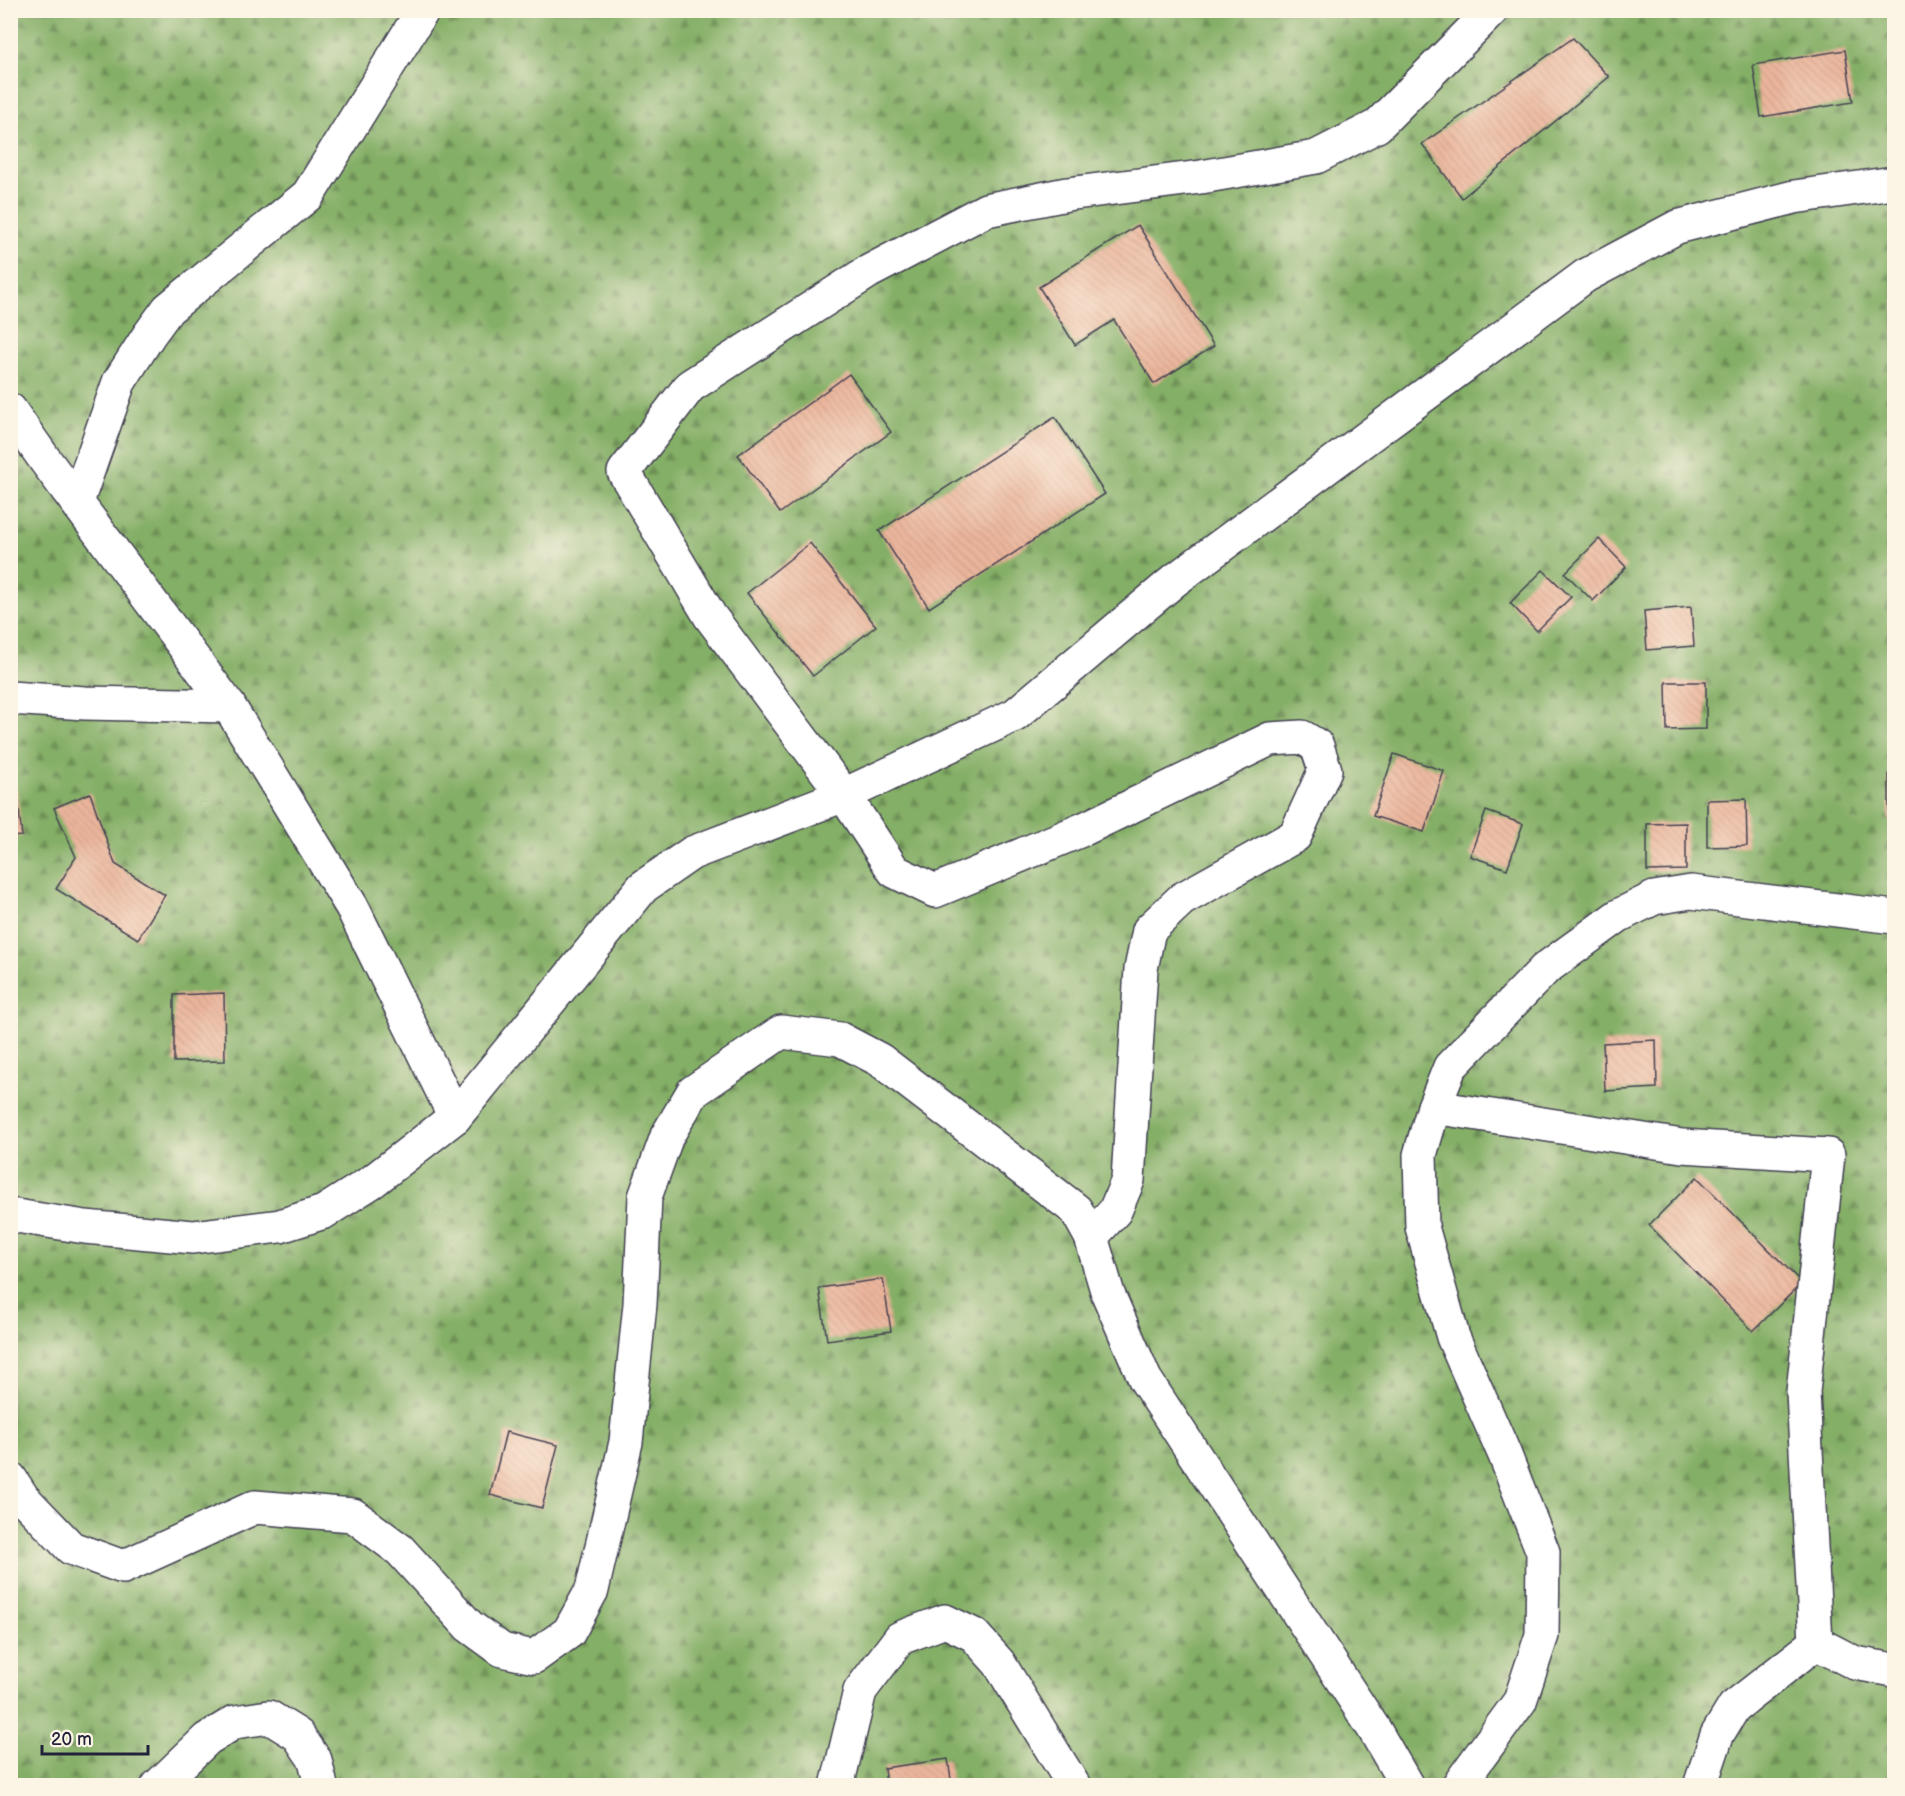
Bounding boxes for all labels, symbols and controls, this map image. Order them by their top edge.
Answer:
scale bar [42,1718,148,1756]
text: 20 m [51,1729,92,1750]

